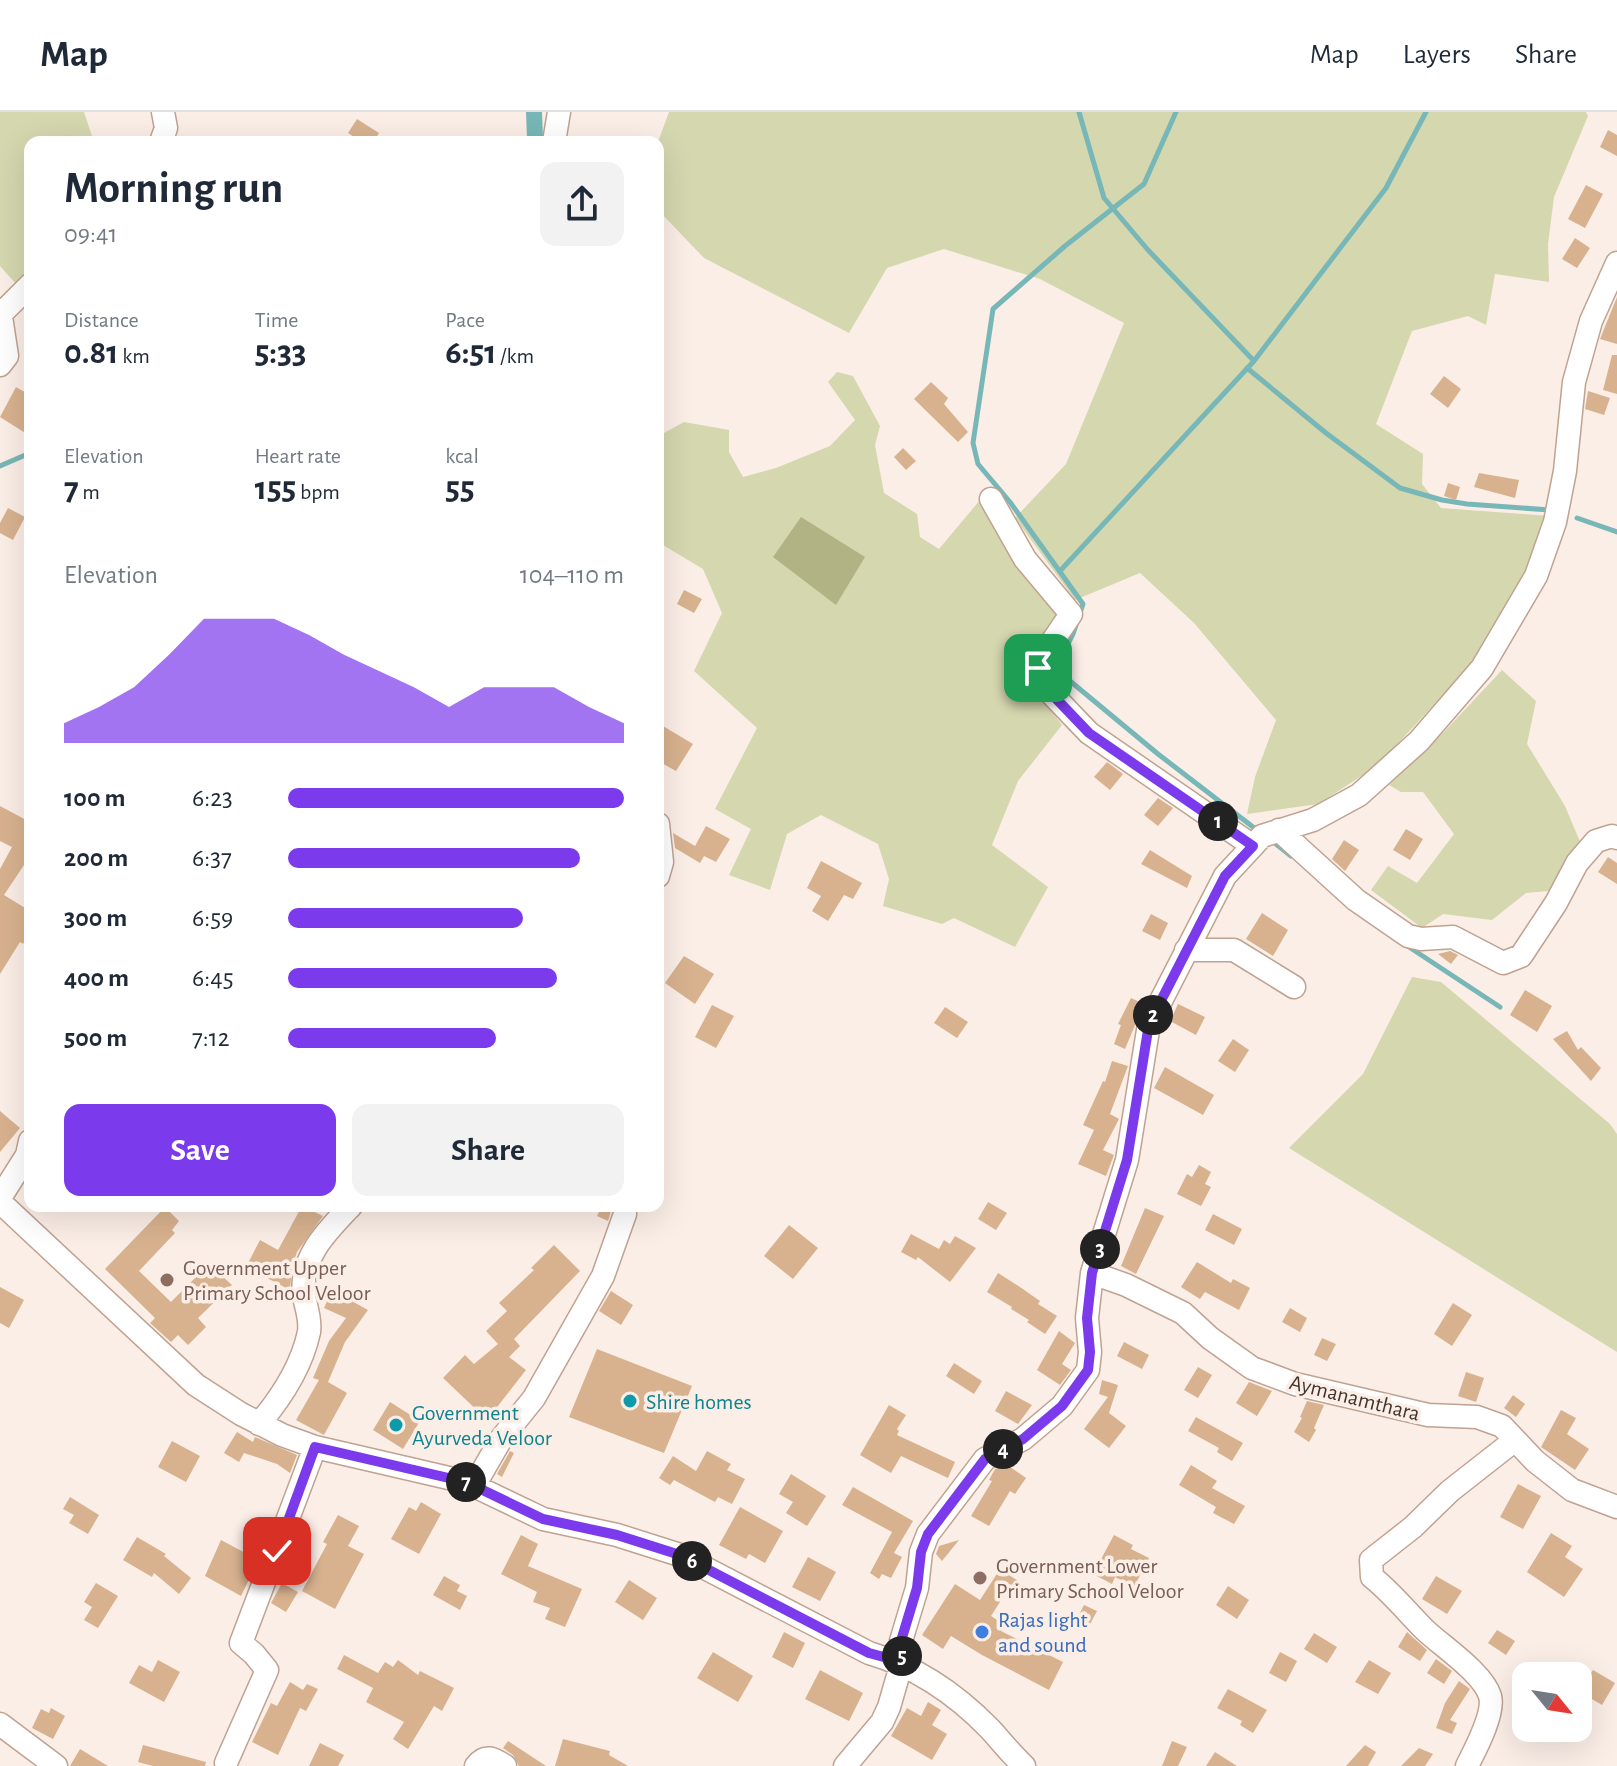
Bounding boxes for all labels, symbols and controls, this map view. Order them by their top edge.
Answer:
text: Map [40,36,108,74]
text: Map [1310,41,1359,69]
text: Layers [1403,41,1471,69]
text: Share [1515,41,1577,69]
button: share [540,162,624,246]
text: Morning run [64,167,283,211]
text: 09:41 [64,221,117,247]
text: Distance [64,309,139,331]
text: Time [255,309,299,331]
text: Pace [445,309,485,331]
text: 0.81 [64,336,119,370]
text: 5:33 [255,336,306,370]
text: 6:51 [445,336,496,370]
text: km [119,345,150,367]
text: /km [496,345,534,367]
text: Elevation [64,445,144,467]
text: Heart rate [255,445,341,467]
text: kcal [445,445,479,467]
text: 7 [64,472,79,506]
text: 155 [255,472,296,506]
text: 55 [445,472,475,506]
text: m [79,481,100,503]
text: bpm [296,481,340,503]
text: Elevation [64,562,158,588]
text: 104–110 m [520,562,624,588]
pin [1004,634,1072,702]
icon: arrive [1016,646,1060,690]
text: 100 m [64,785,125,811]
text: 6:23 [192,785,233,811]
pin: 1 [1198,801,1238,841]
text: 1 [1214,810,1222,832]
text: 200 m [64,845,128,871]
text: 6:37 [192,845,232,871]
text: 300 m [64,905,127,931]
text: 6:59 [192,905,233,931]
text: 400 m [64,965,129,991]
text: 6:45 [192,965,234,991]
pin: 2 [1133,995,1173,1035]
text: 2 [1148,1004,1158,1026]
text: 500 m [64,1025,127,1051]
text: 7:12 [192,1025,230,1051]
button: Save [64,1104,336,1196]
button: Share [352,1104,624,1196]
pin: 3 [1080,1229,1120,1269]
text: 3 [1095,1238,1105,1260]
place label: Government Upper Primary School Veloor [183,1257,371,1304]
marker: Government Upper Primary School Veloor [158,1271,176,1289]
street label: Aymanamthara [1287,1371,1422,1425]
place label: Shire homes [646,1391,752,1413]
marker: Shire homes [621,1392,639,1410]
place label: Government Ayurveda Veloor [412,1402,552,1449]
marker: Government Ayurveda Veloor [387,1416,405,1434]
pin: 4 [983,1429,1023,1469]
text: 4 [997,1438,1009,1460]
pin: 7 [446,1462,486,1502]
text: 7 [461,1471,471,1493]
pin [243,1517,311,1585]
icon: check [255,1529,299,1573]
pin: 6 [672,1541,712,1581]
text: 6 [687,1550,697,1572]
place label: Government Lower Primary School Veloor [996,1555,1184,1602]
marker: Government Lower Primary School Veloor [971,1569,989,1587]
place label: Rajas light and sound [998,1609,1088,1656]
marker: Rajas light and sound [973,1623,991,1641]
pin: 5 [882,1636,922,1676]
text: 5 [897,1645,907,1667]
north arrow [1512,1662,1592,1742]
map controls [1512,1662,1592,1742]

